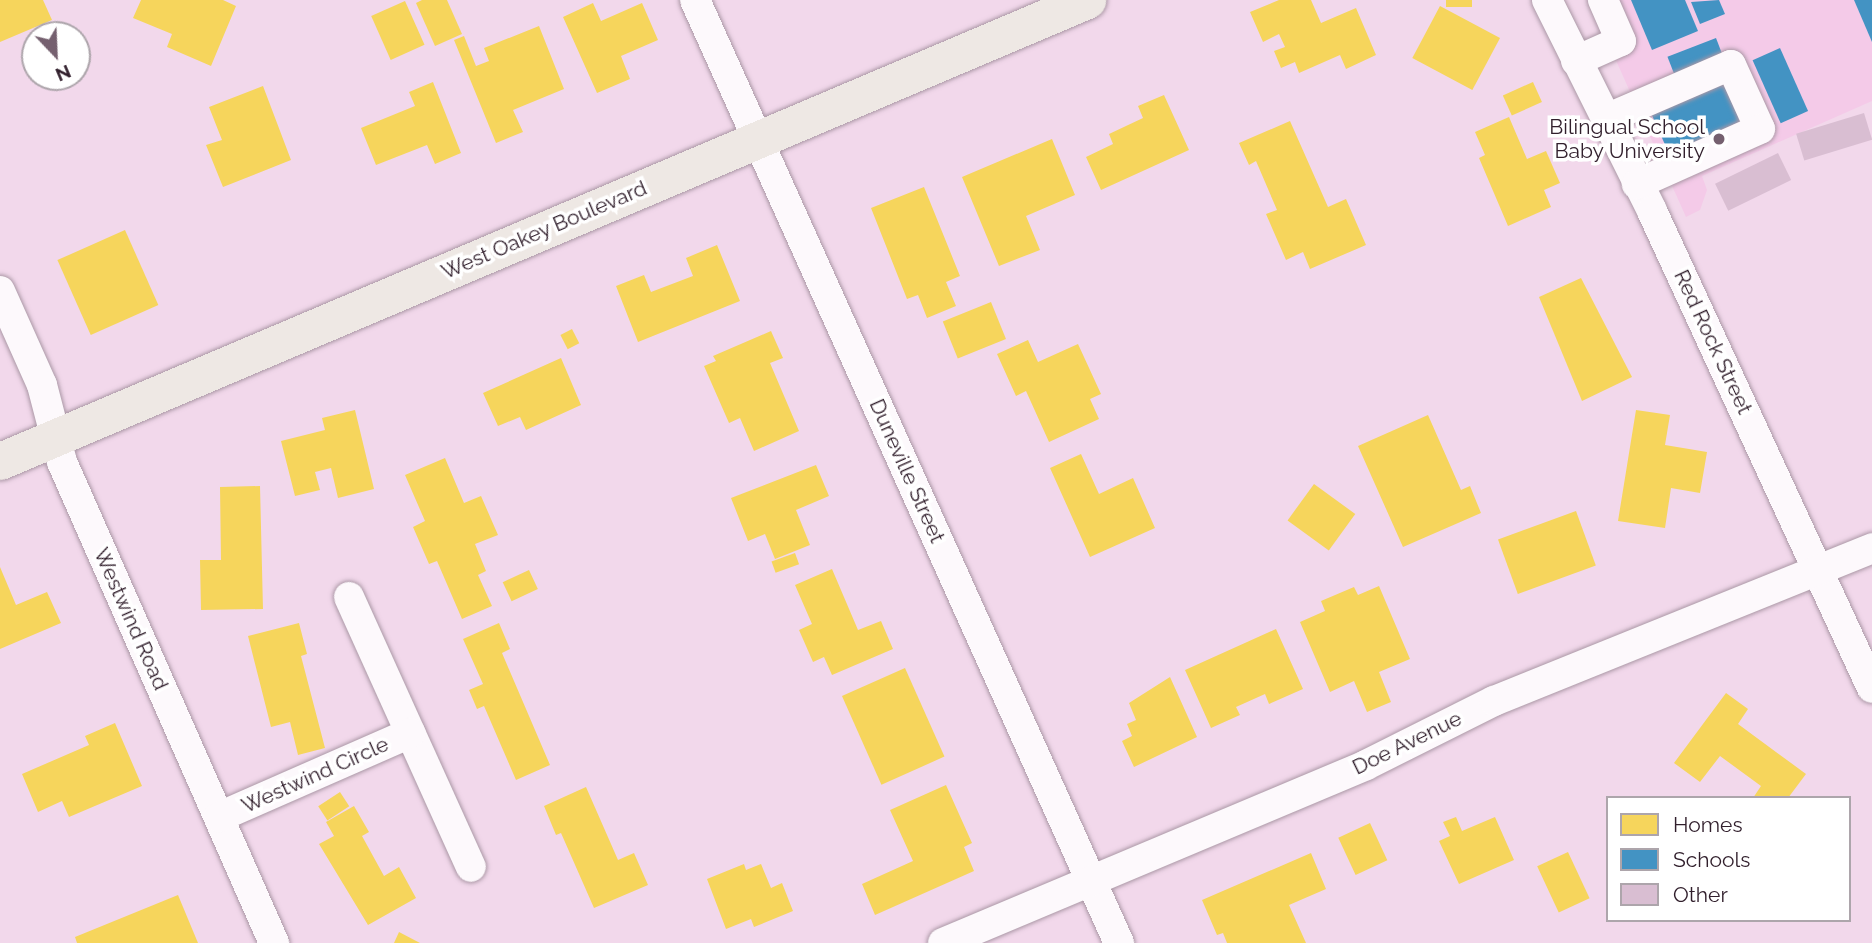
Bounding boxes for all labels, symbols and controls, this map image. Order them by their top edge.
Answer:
north arrow [21,21,91,91]
text: N [52,61,74,86]
place label: Bilingual School Baby University [1549,114,1705,164]
marker: Bilingual School Baby University [1711,131,1727,147]
street label: West Oakey Boulevard [437,175,651,285]
street label: Red Rock Street [1669,266,1757,418]
street label: Duneville Street [864,395,950,547]
street label: Westwind Road [88,544,174,694]
street label: Doe Avenue [1348,706,1466,780]
street label: Westwind Circle [238,731,392,819]
legend [1606,796,1851,922]
text: Homes [1673,812,1743,837]
text: Schools [1673,847,1750,872]
text: Other [1673,882,1728,907]

